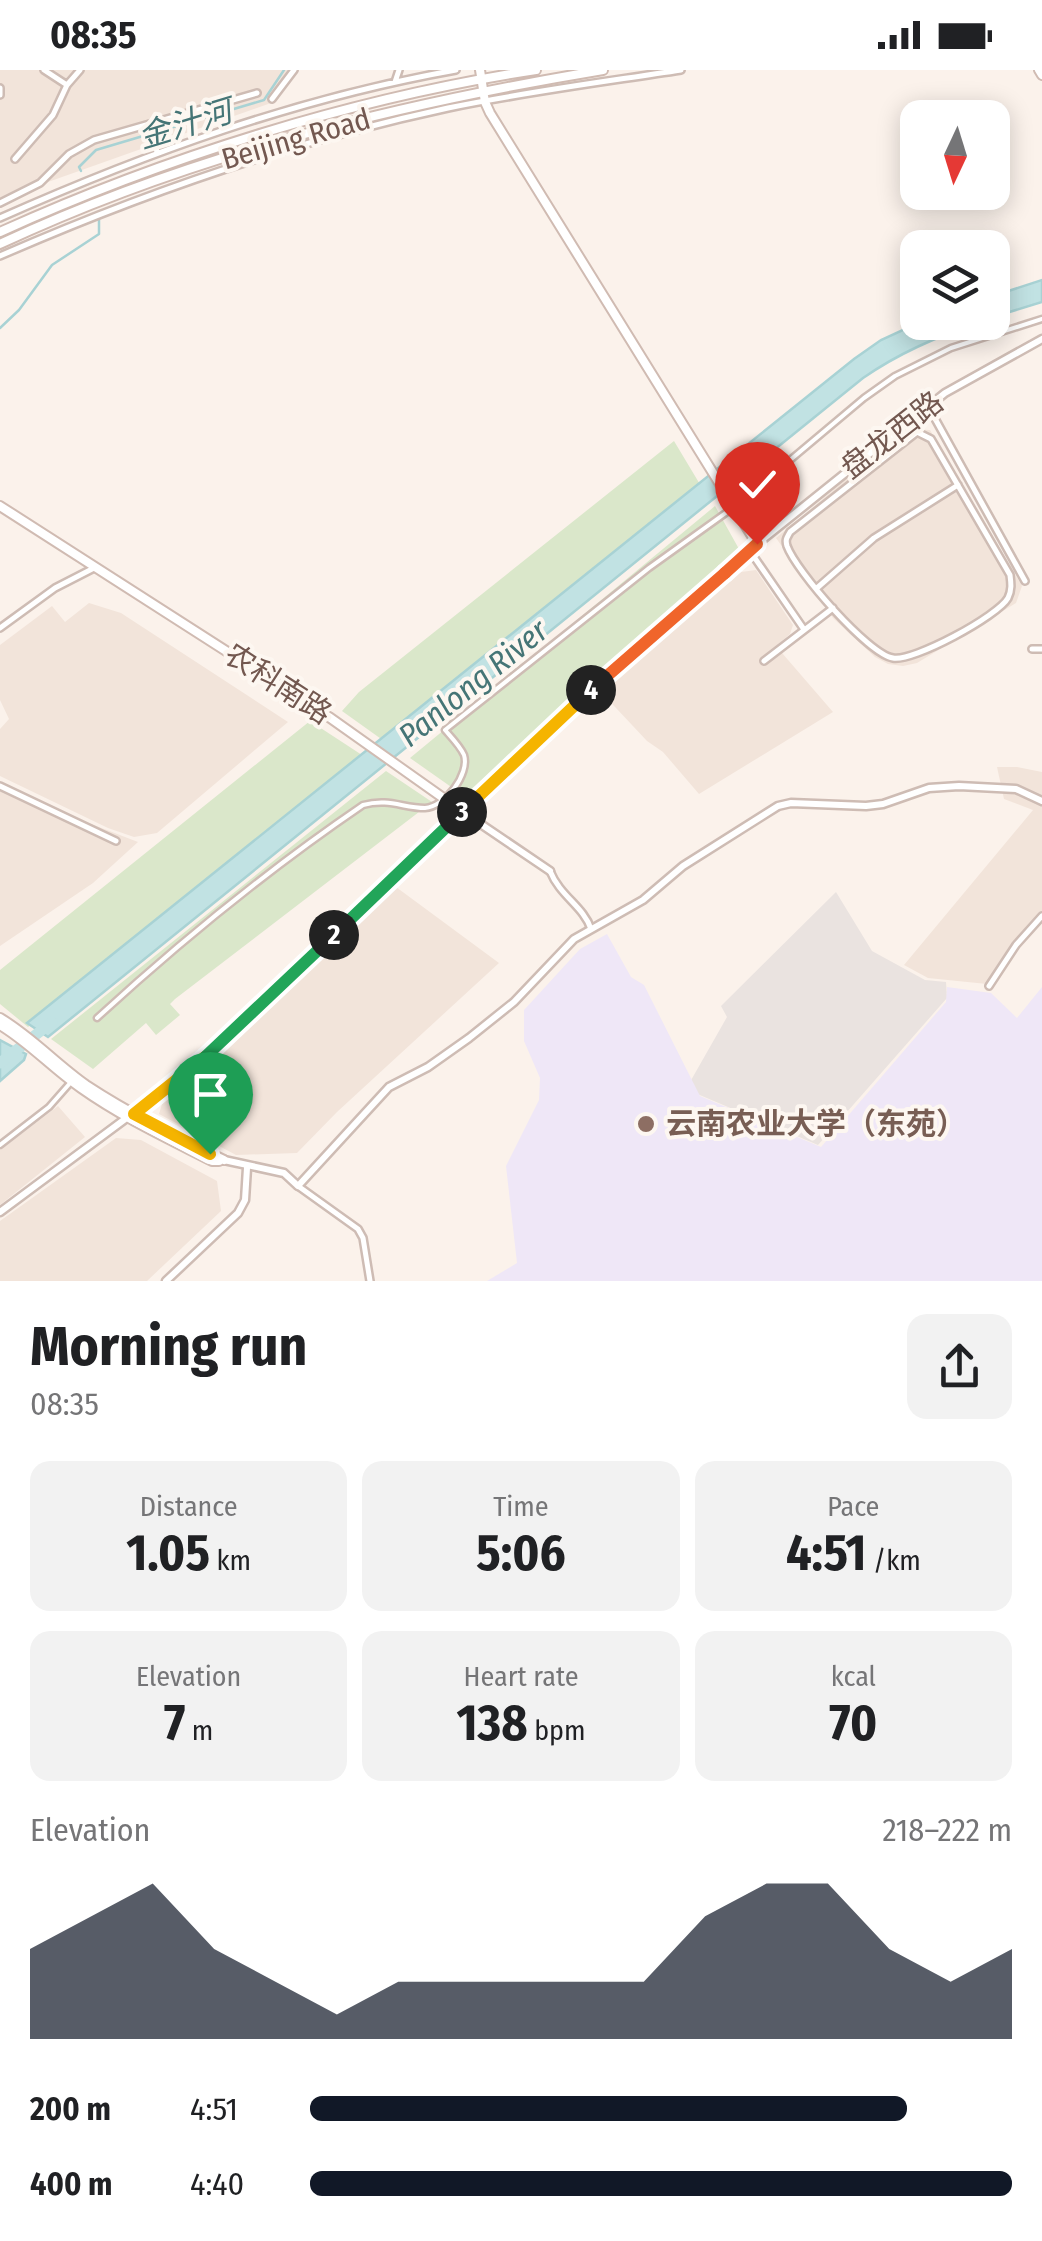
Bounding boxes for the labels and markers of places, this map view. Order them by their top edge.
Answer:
pin [715,442,800,545]
pin: 4 [566,665,616,715]
pin: 3 [437,787,487,837]
pin: 2 [309,910,359,960]
pin [168,1052,253,1155]
place label: 云南农业大学（东苑） [666,1106,966,1142]
marker: 云南农业大学（东苑） [635,1113,657,1135]

